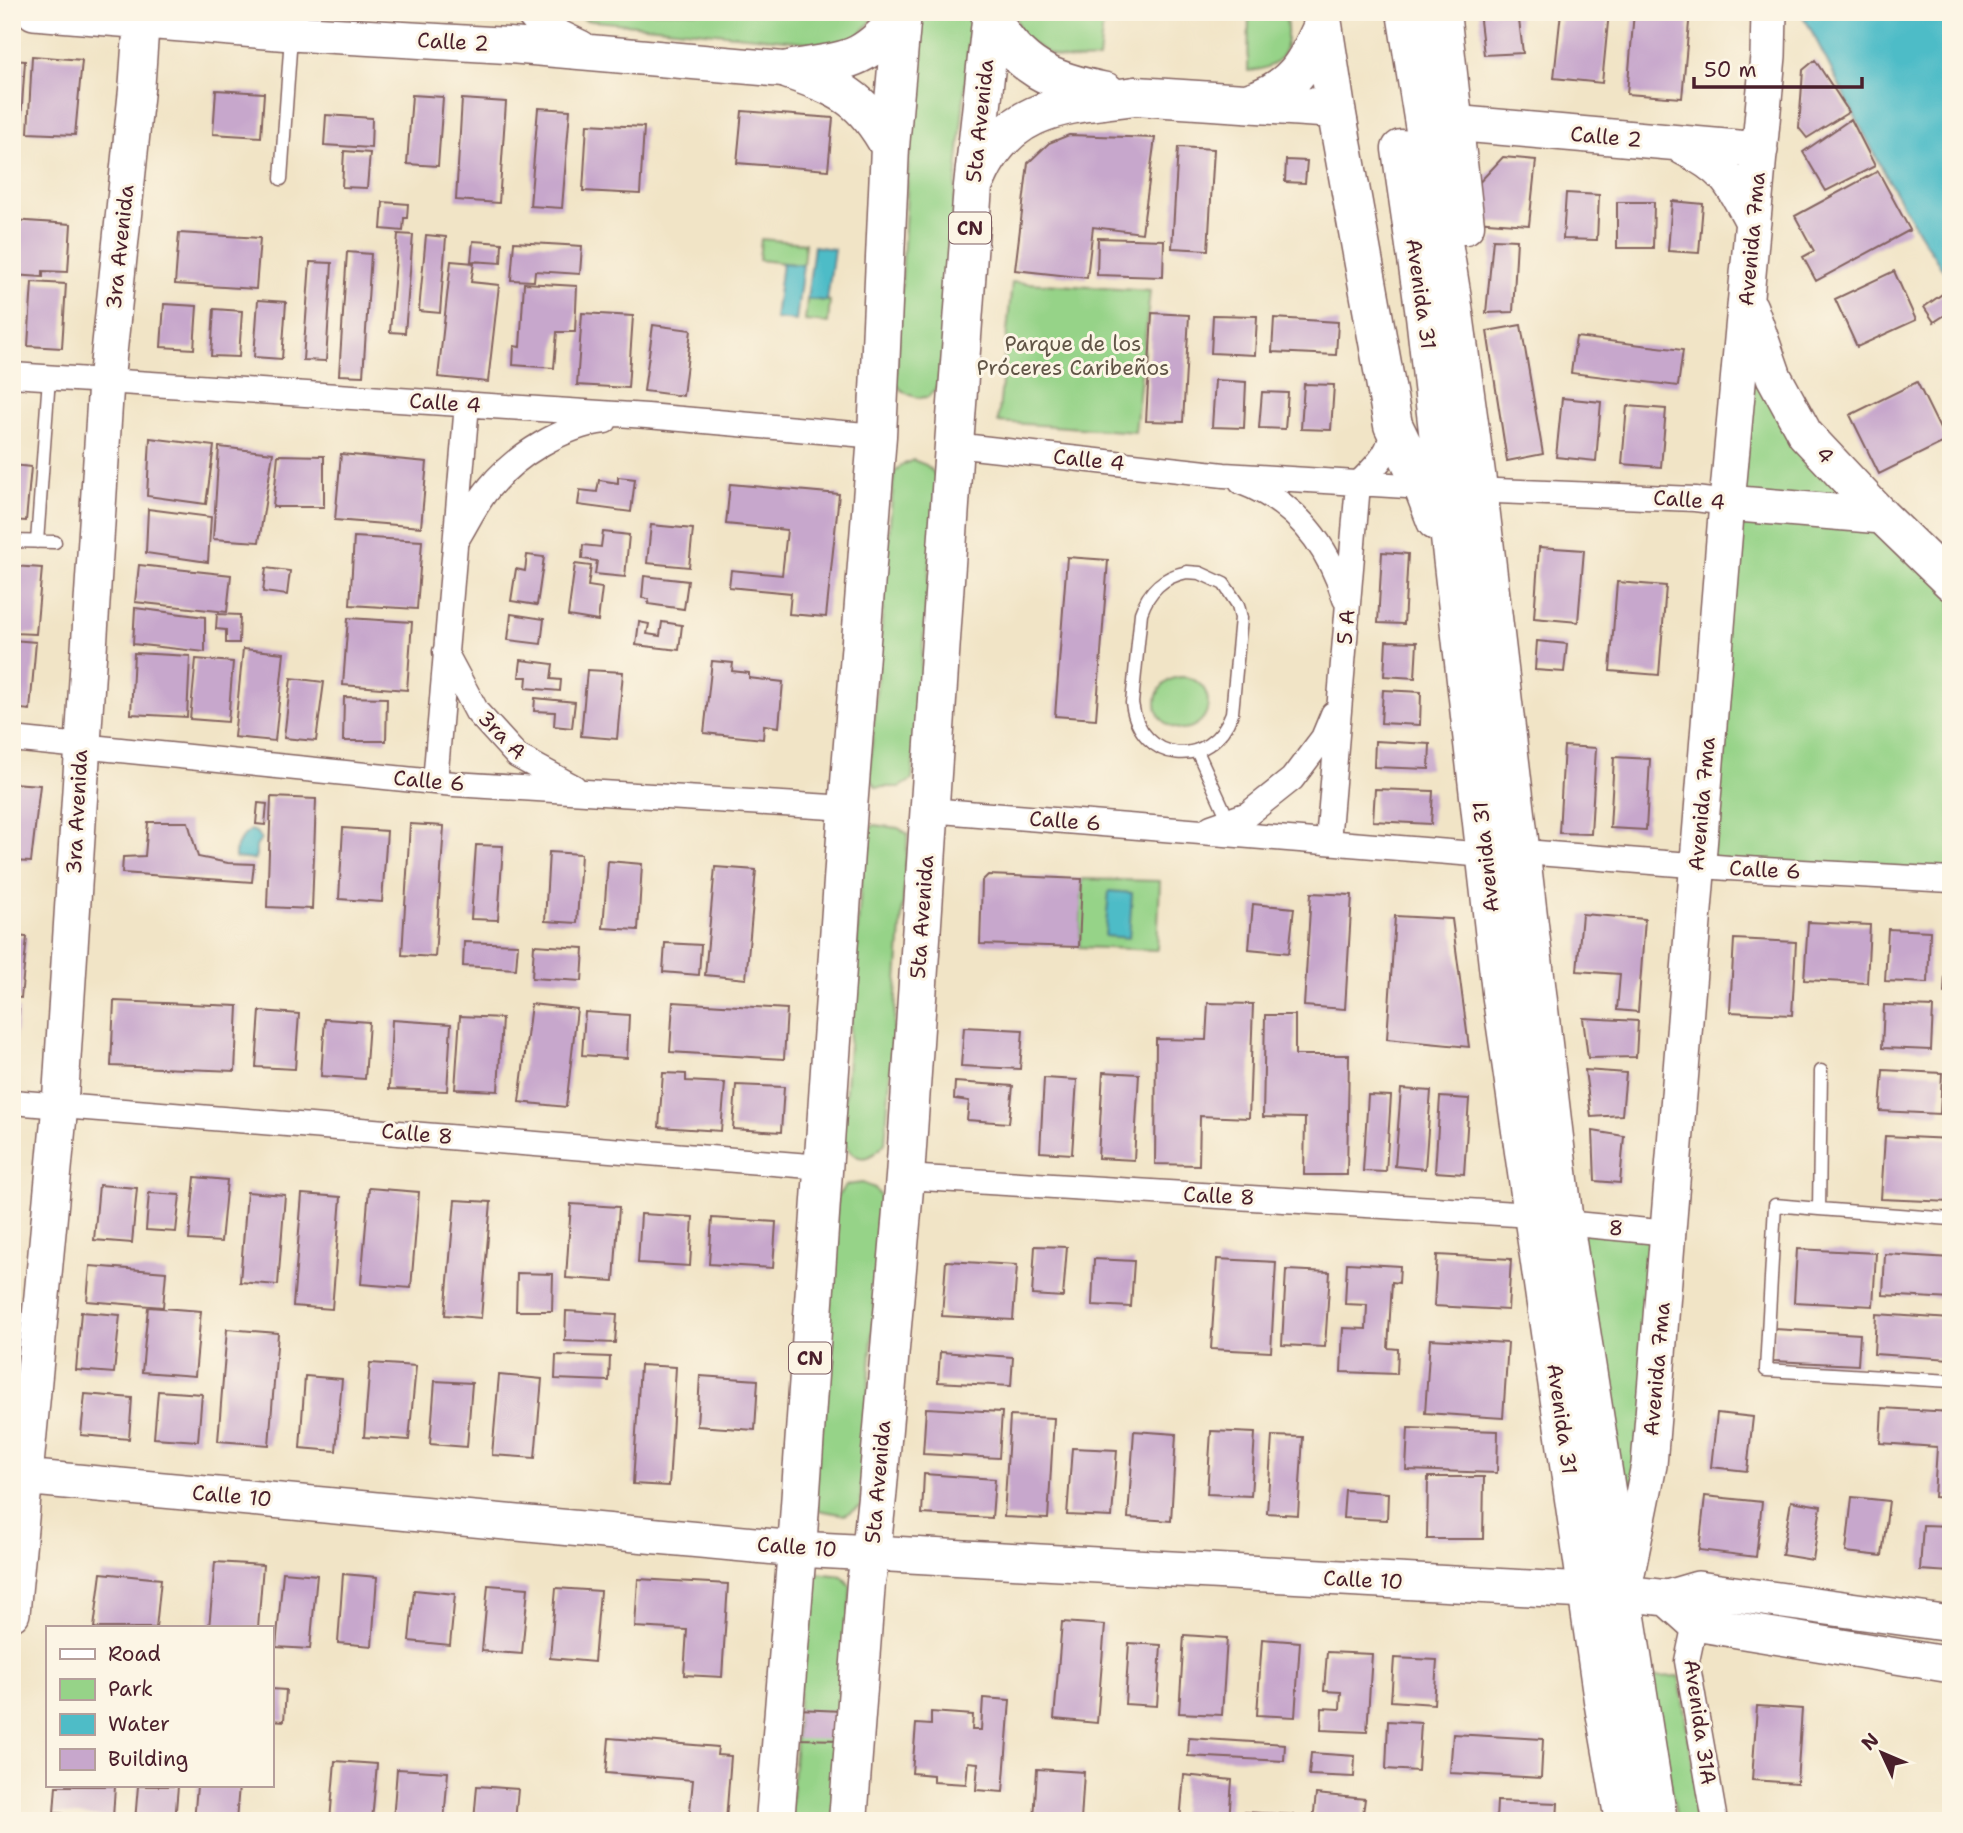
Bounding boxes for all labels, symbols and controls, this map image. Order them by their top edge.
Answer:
street label: Calle 2 [416,26,490,58]
scale bar [1694,46,1862,90]
text: 50 m [1704,56,1757,84]
street label: 5ta Avenida [960,58,1000,184]
street label: Calle 2 [1569,120,1643,154]
street label: Avenida 7ma [1732,171,1772,307]
street label: 3ra Avenida [100,183,140,311]
road number: CN [949,212,991,244]
street label: Avenida 31 [1399,237,1443,351]
park label: Parque de los Próceres Caribeños [977,330,1169,382]
street label: Calle 4 [408,387,482,419]
street label: 4 [1810,440,1840,470]
street label: Calle 4 [1052,442,1126,478]
street label: Calle 4 [1652,484,1726,516]
street label: 5 A [1331,608,1361,646]
street label: 3ra A [472,704,532,766]
street label: Avenida 7ma [1682,736,1722,872]
street label: 3ra Avenida [60,749,94,875]
street label: Calle 6 [392,764,466,798]
street label: Avenida 31 [1466,800,1506,914]
street label: Calle 6 [1028,805,1102,837]
street label: 5ta Avenida [904,854,940,980]
street label: Calle 6 [1728,854,1802,886]
street label: Calle 8 [380,1117,454,1151]
street label: Calle 8 [1182,1180,1256,1212]
street label: 8 [1607,1213,1625,1243]
street label: Avenida 7ma [1637,1301,1677,1437]
road number: CN [789,1342,831,1374]
street label: Avenida 31 [1540,1362,1584,1476]
street label: 5ta Avenida [859,1419,897,1545]
street label: Calle 10 [191,1479,273,1513]
street label: Calle 10 [756,1530,838,1564]
street label: Calle 10 [1322,1564,1404,1596]
legend [46,1626,273,1787]
text: Road [108,1640,161,1668]
street label: Avenida 31A [1677,1657,1723,1787]
text: Park [108,1675,153,1703]
text: Water [108,1710,170,1738]
north arrow [1848,1717,1918,1787]
text: N [1856,1727,1884,1756]
text: Building [108,1745,188,1773]

